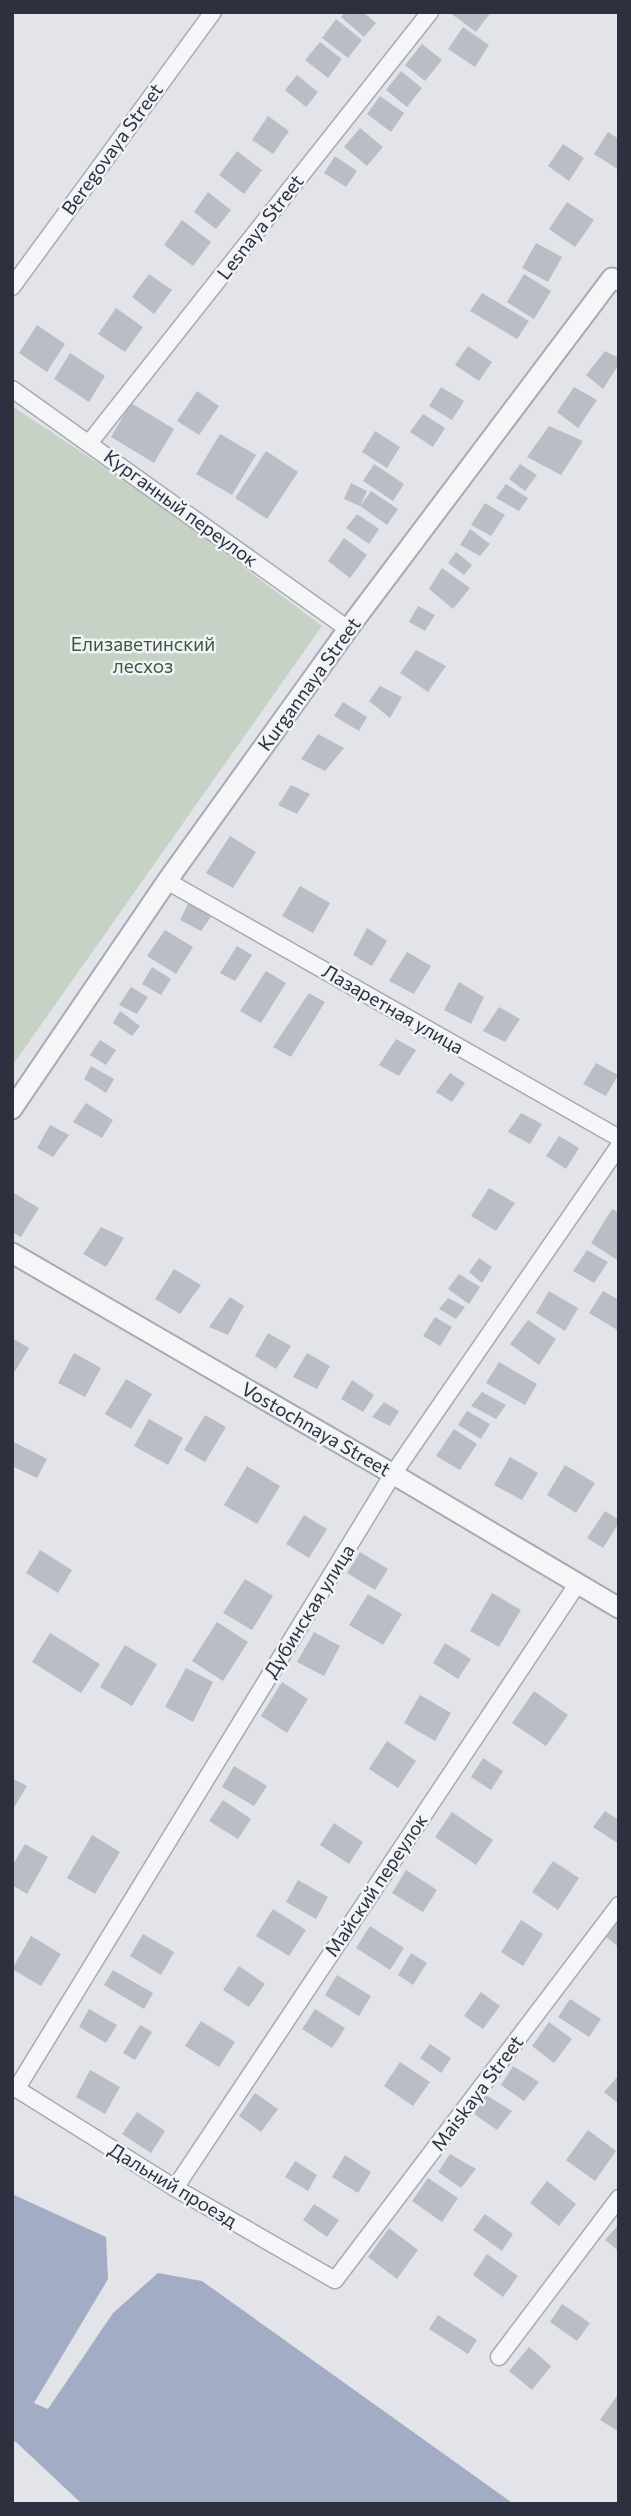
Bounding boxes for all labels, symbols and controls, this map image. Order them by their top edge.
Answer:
street label: Beregovaya Street [56,78,167,219]
street label: Lesnaya Street [211,169,308,284]
street label: Курганный переулок [100,444,263,571]
street label: Kurgannaya Street [252,612,365,755]
park label: Елизаветинский лесхоз [71,632,215,677]
street label: Лазаретная улица [318,959,468,1058]
street label: Vostochnaya Street [238,1377,395,1481]
street label: Дубинская улица [258,1540,359,1682]
street label: Майский переулок [319,1809,432,1960]
street label: Maiskaya Street [426,2030,528,2155]
street label: Дальний проезд [105,2137,241,2232]

